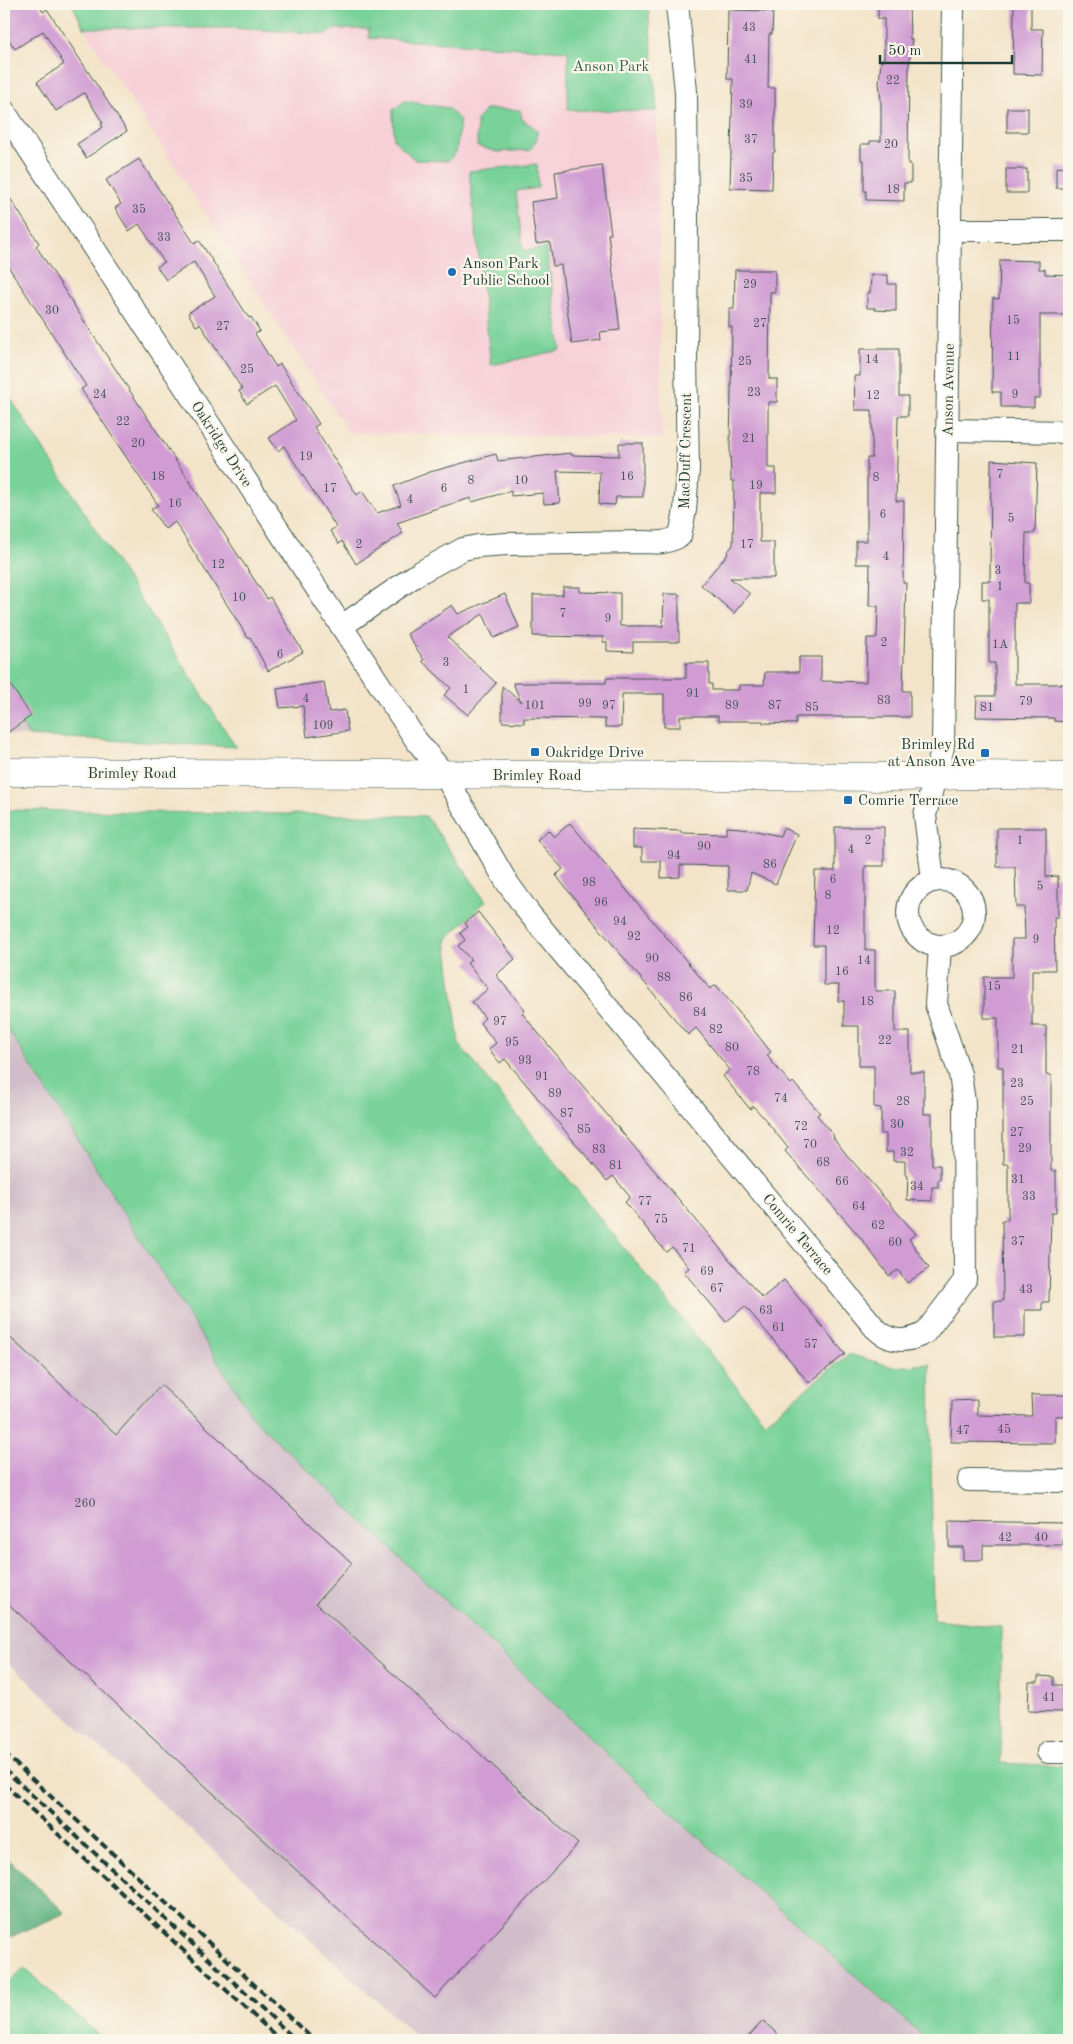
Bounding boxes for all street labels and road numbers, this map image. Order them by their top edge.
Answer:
street label: Anson Avenue [941,343,958,437]
street label: MacDuff Crescent [678,393,695,510]
street label: Oakridge Drive [187,399,254,490]
street label: Brimley Road [88,767,177,782]
street label: Brimley Road [493,769,582,784]
street label: Comrie Terrace [759,1192,835,1278]

